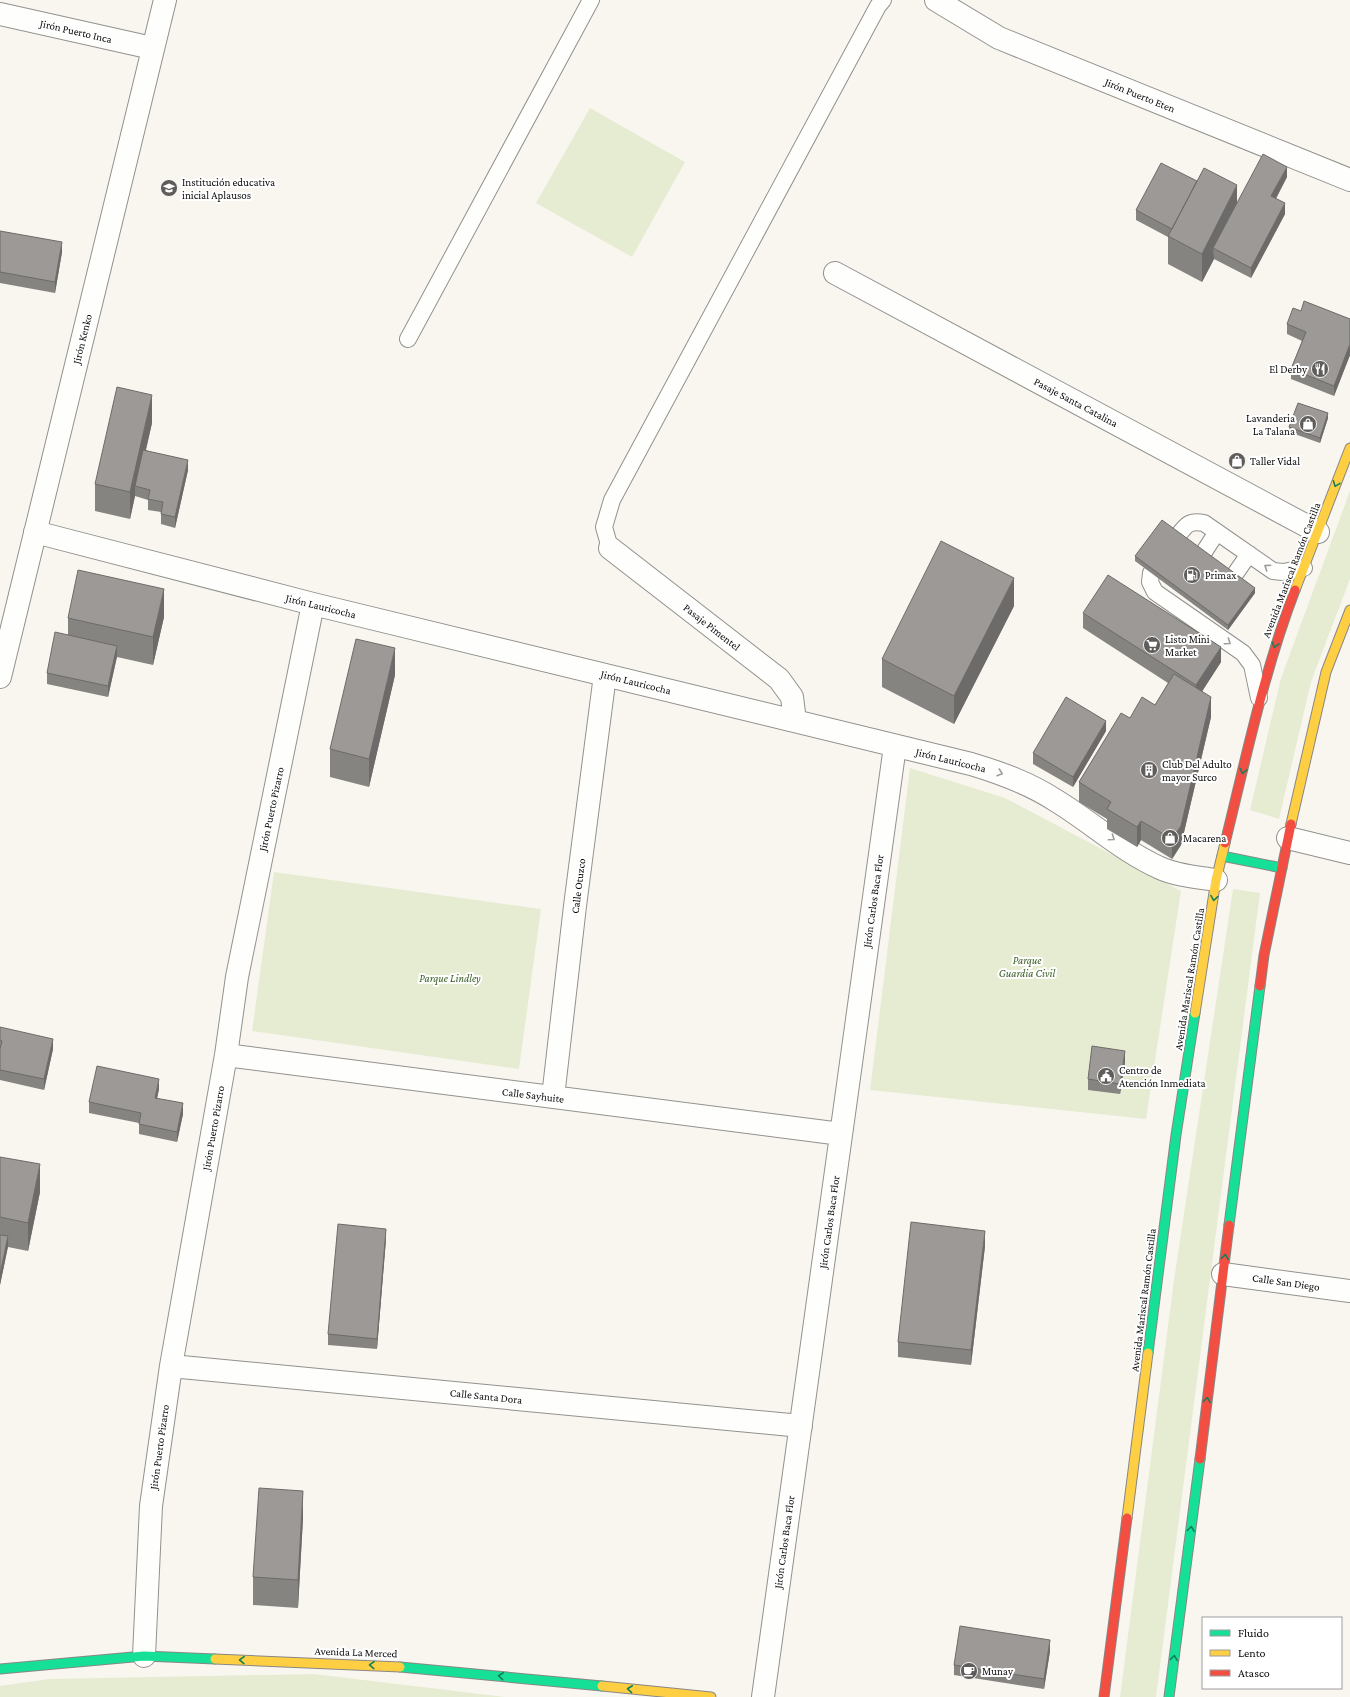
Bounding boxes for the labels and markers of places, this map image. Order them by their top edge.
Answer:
place label: Institución educativa inicial Aplausos [182,176,275,202]
school or university icon: Institución educativa inicial Aplausos [159,178,179,198]
restaurant icon: El Derby [1310,359,1330,379]
place label: El Derby [1269,363,1308,376]
place label: Lavanderia La Talana [1246,412,1295,437]
shop icon: Lavanderia La Talana [1298,414,1318,434]
shop icon: Taller Vidal [1227,451,1247,471]
place label: Taller Vidal [1250,455,1300,467]
fuel station icon: Primax [1182,565,1202,585]
place label: Primax [1205,569,1236,581]
place label: Listo Mini Market [1165,633,1210,658]
supermarket icon: Listo Mini Market [1142,635,1162,655]
place label: Club Del Adulto mayor Surco [1162,758,1232,784]
building icon: Club Del Adulto mayor Surco [1139,760,1159,780]
shop icon: Macarena [1160,828,1180,848]
place label: Macarena [1183,832,1226,844]
place label: Centro de Atención Inmediata [1119,1064,1206,1089]
public building icon: Centro de Atención Inmediata [1096,1066,1116,1086]
cafe icon: Munay [959,1661,979,1681]
place label: Munay [982,1665,1014,1678]

